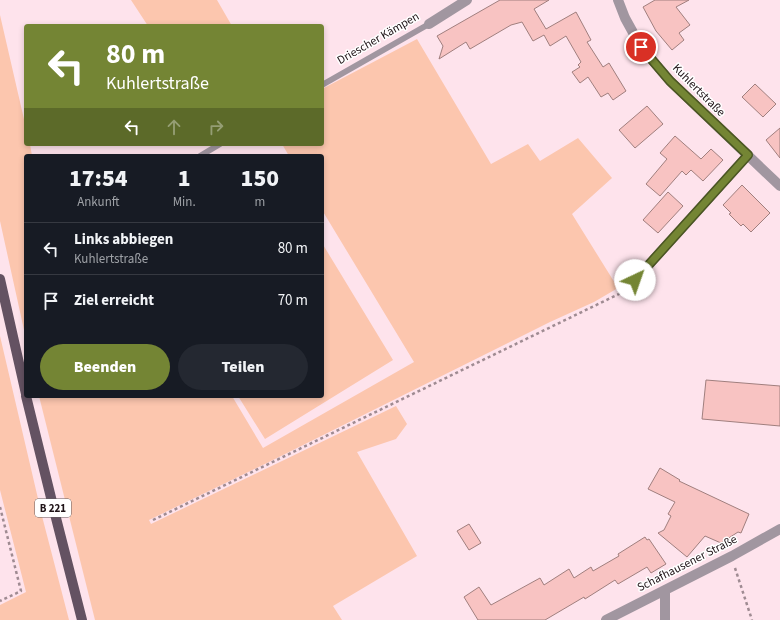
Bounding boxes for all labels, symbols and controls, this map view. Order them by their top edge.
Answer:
street label: Driescher Kämpen [334,8,422,69]
pin [624,30,658,64]
text: 80 m [106,34,165,74]
icon: arrive [630,36,652,58]
icon: left [40,40,92,92]
street label: Kuhlertstraße [668,60,729,121]
text: Kuhlertstraße [106,71,209,96]
icon: left [121,116,143,138]
icon: ahead [163,116,185,138]
icon: right [205,116,227,138]
text: 17:54 [69,161,128,196]
text: 1 [178,161,191,196]
text: 150 [241,161,279,196]
text: Ankunft [77,193,119,211]
text: Min. [173,193,196,211]
text: m [254,193,265,211]
text: Links abbiegen [74,229,173,250]
icon: left [40,238,62,260]
text: 80 m [278,238,308,259]
text: Kuhlertstraße [74,250,148,268]
position arrow [614,259,656,301]
icon: arrive [40,290,62,312]
text: Ziel erreicht [74,290,154,311]
text: 70 m [278,290,308,311]
button: Beenden [40,344,170,390]
button: Teilen [178,344,308,390]
road number: B 221 [35,499,71,517]
street label: Schafhausener Straße [634,531,740,596]

